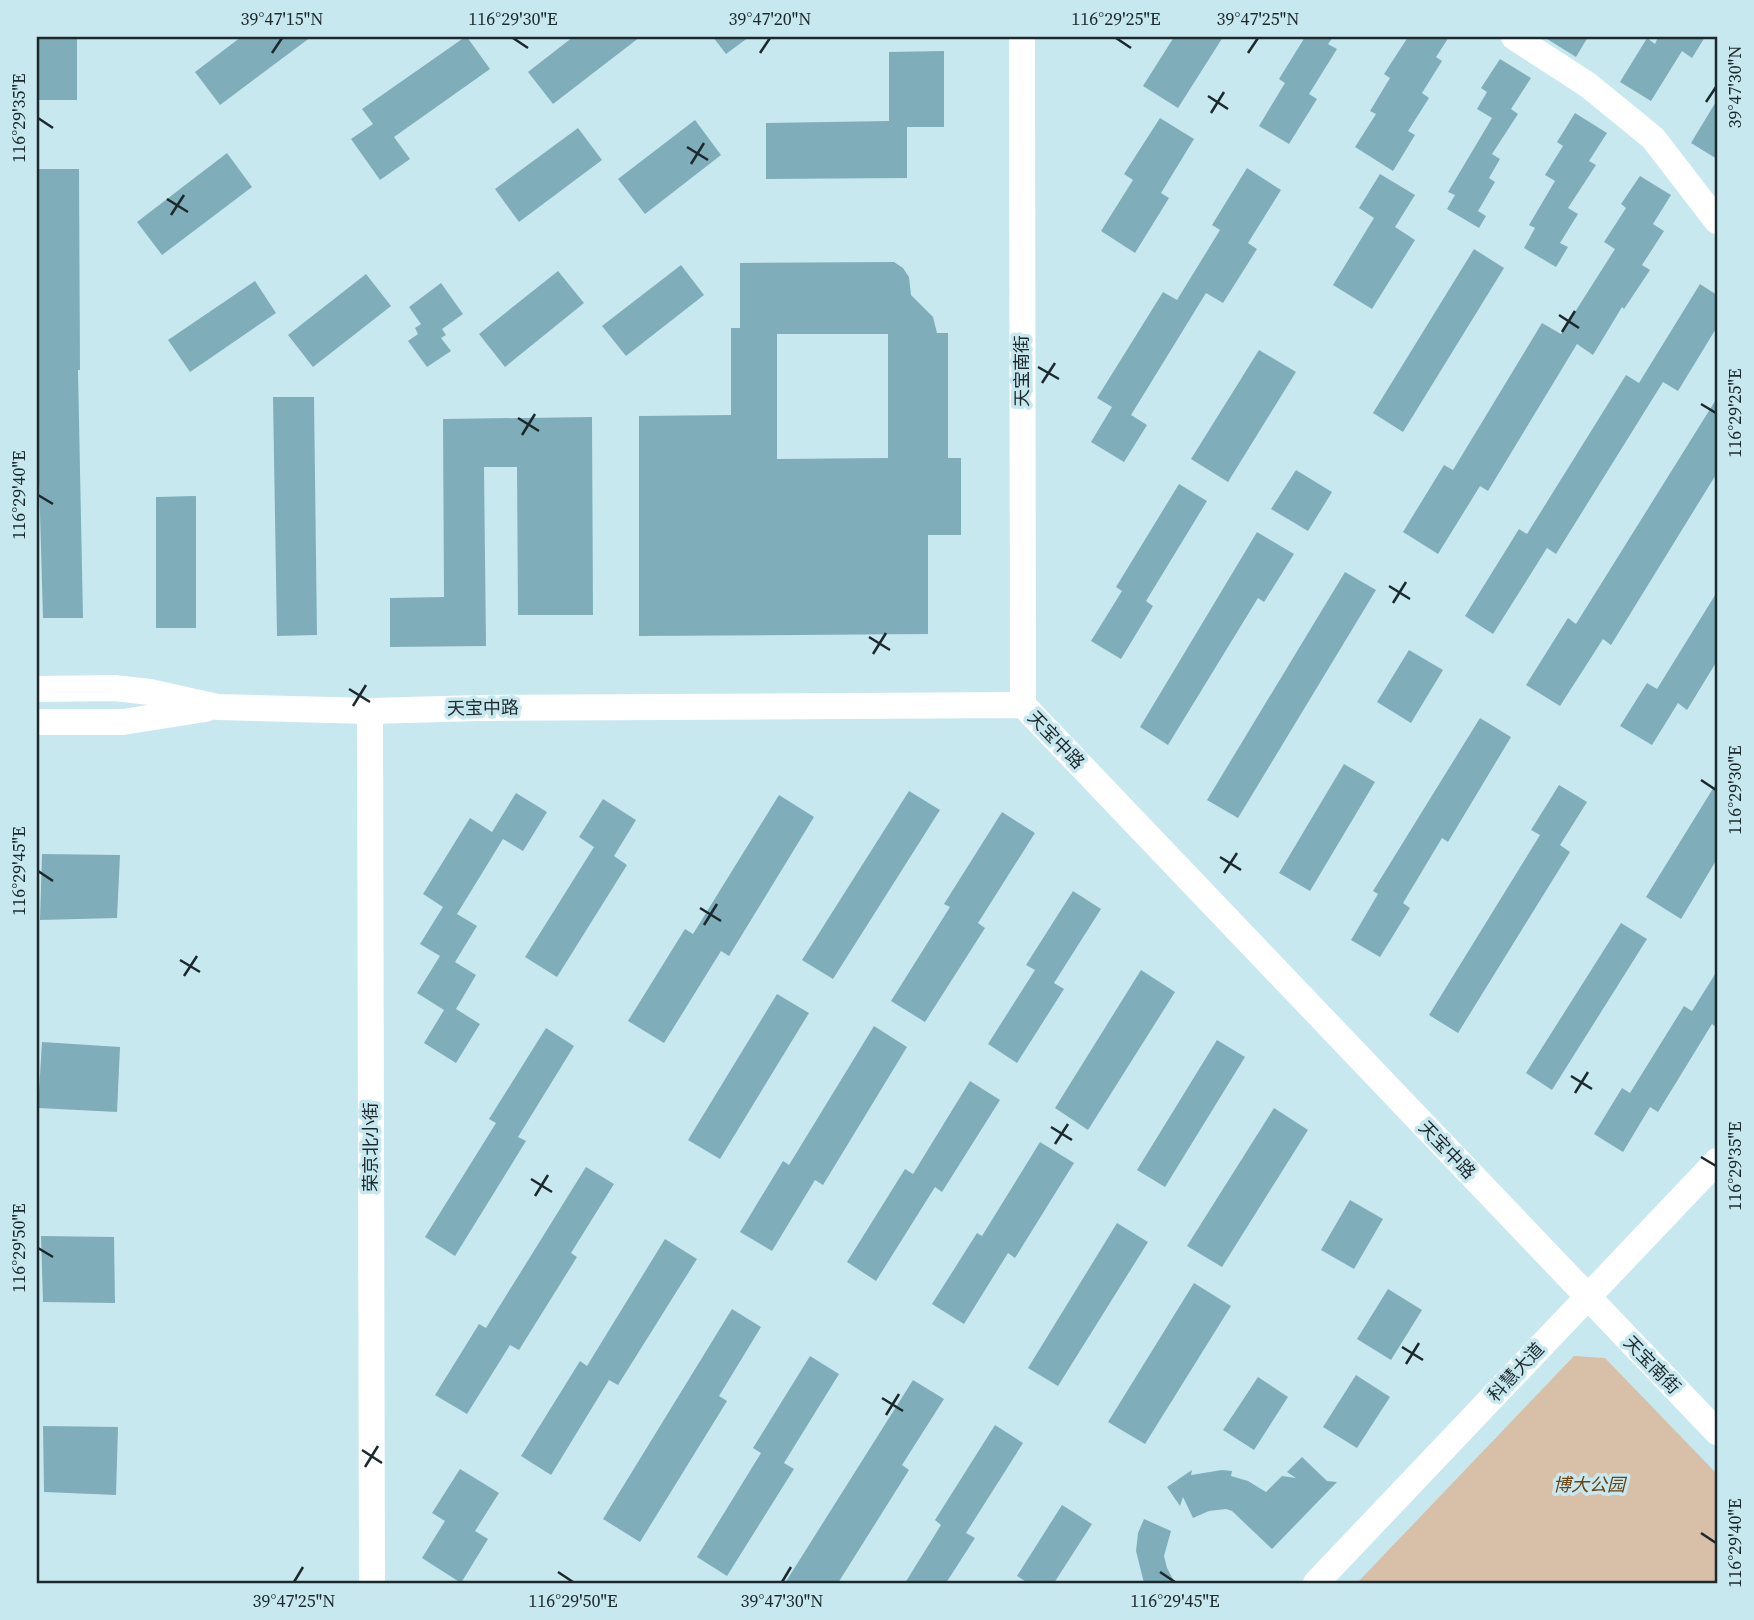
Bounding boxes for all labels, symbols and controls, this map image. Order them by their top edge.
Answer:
text: 39°47'15"N [241,6,323,31]
text: 116°29'30"E [468,6,558,31]
text: 39°47'20"N [729,6,811,31]
text: 116°29'25"E [1071,6,1161,31]
text: 39°47'25"N [1217,6,1299,31]
text: 39°47'30"N [1722,46,1747,128]
text: 116°29'35"E [6,73,31,163]
street label: 天宝南街 [1009,335,1034,407]
text: 116°29'25"E [1722,368,1747,458]
text: 116°29'40"E [6,450,31,540]
street label: 天宝中路 [447,694,519,721]
street label: 天宝中路 [1022,705,1090,774]
text: 116°29'30"E [1722,745,1747,835]
text: 116°29'45"E [6,826,31,916]
street label: 荣京北小街 [358,1102,383,1192]
street label: 天宝中路 [1413,1115,1481,1184]
text: 116°29'35"E [1722,1121,1747,1211]
text: 116°29'50"E [6,1203,31,1293]
street label: 天宝南街 [1618,1330,1686,1399]
street label: 科慧大道 [1482,1337,1549,1407]
park label: 博大公园 [1553,1472,1628,1497]
text: 116°29'40"E [1722,1498,1747,1588]
text: 39°47'25"N [253,1588,335,1613]
text: 116°29'50"E [528,1588,618,1613]
text: 39°47'30"N [741,1588,823,1613]
text: 116°29'45"E [1130,1588,1220,1613]

